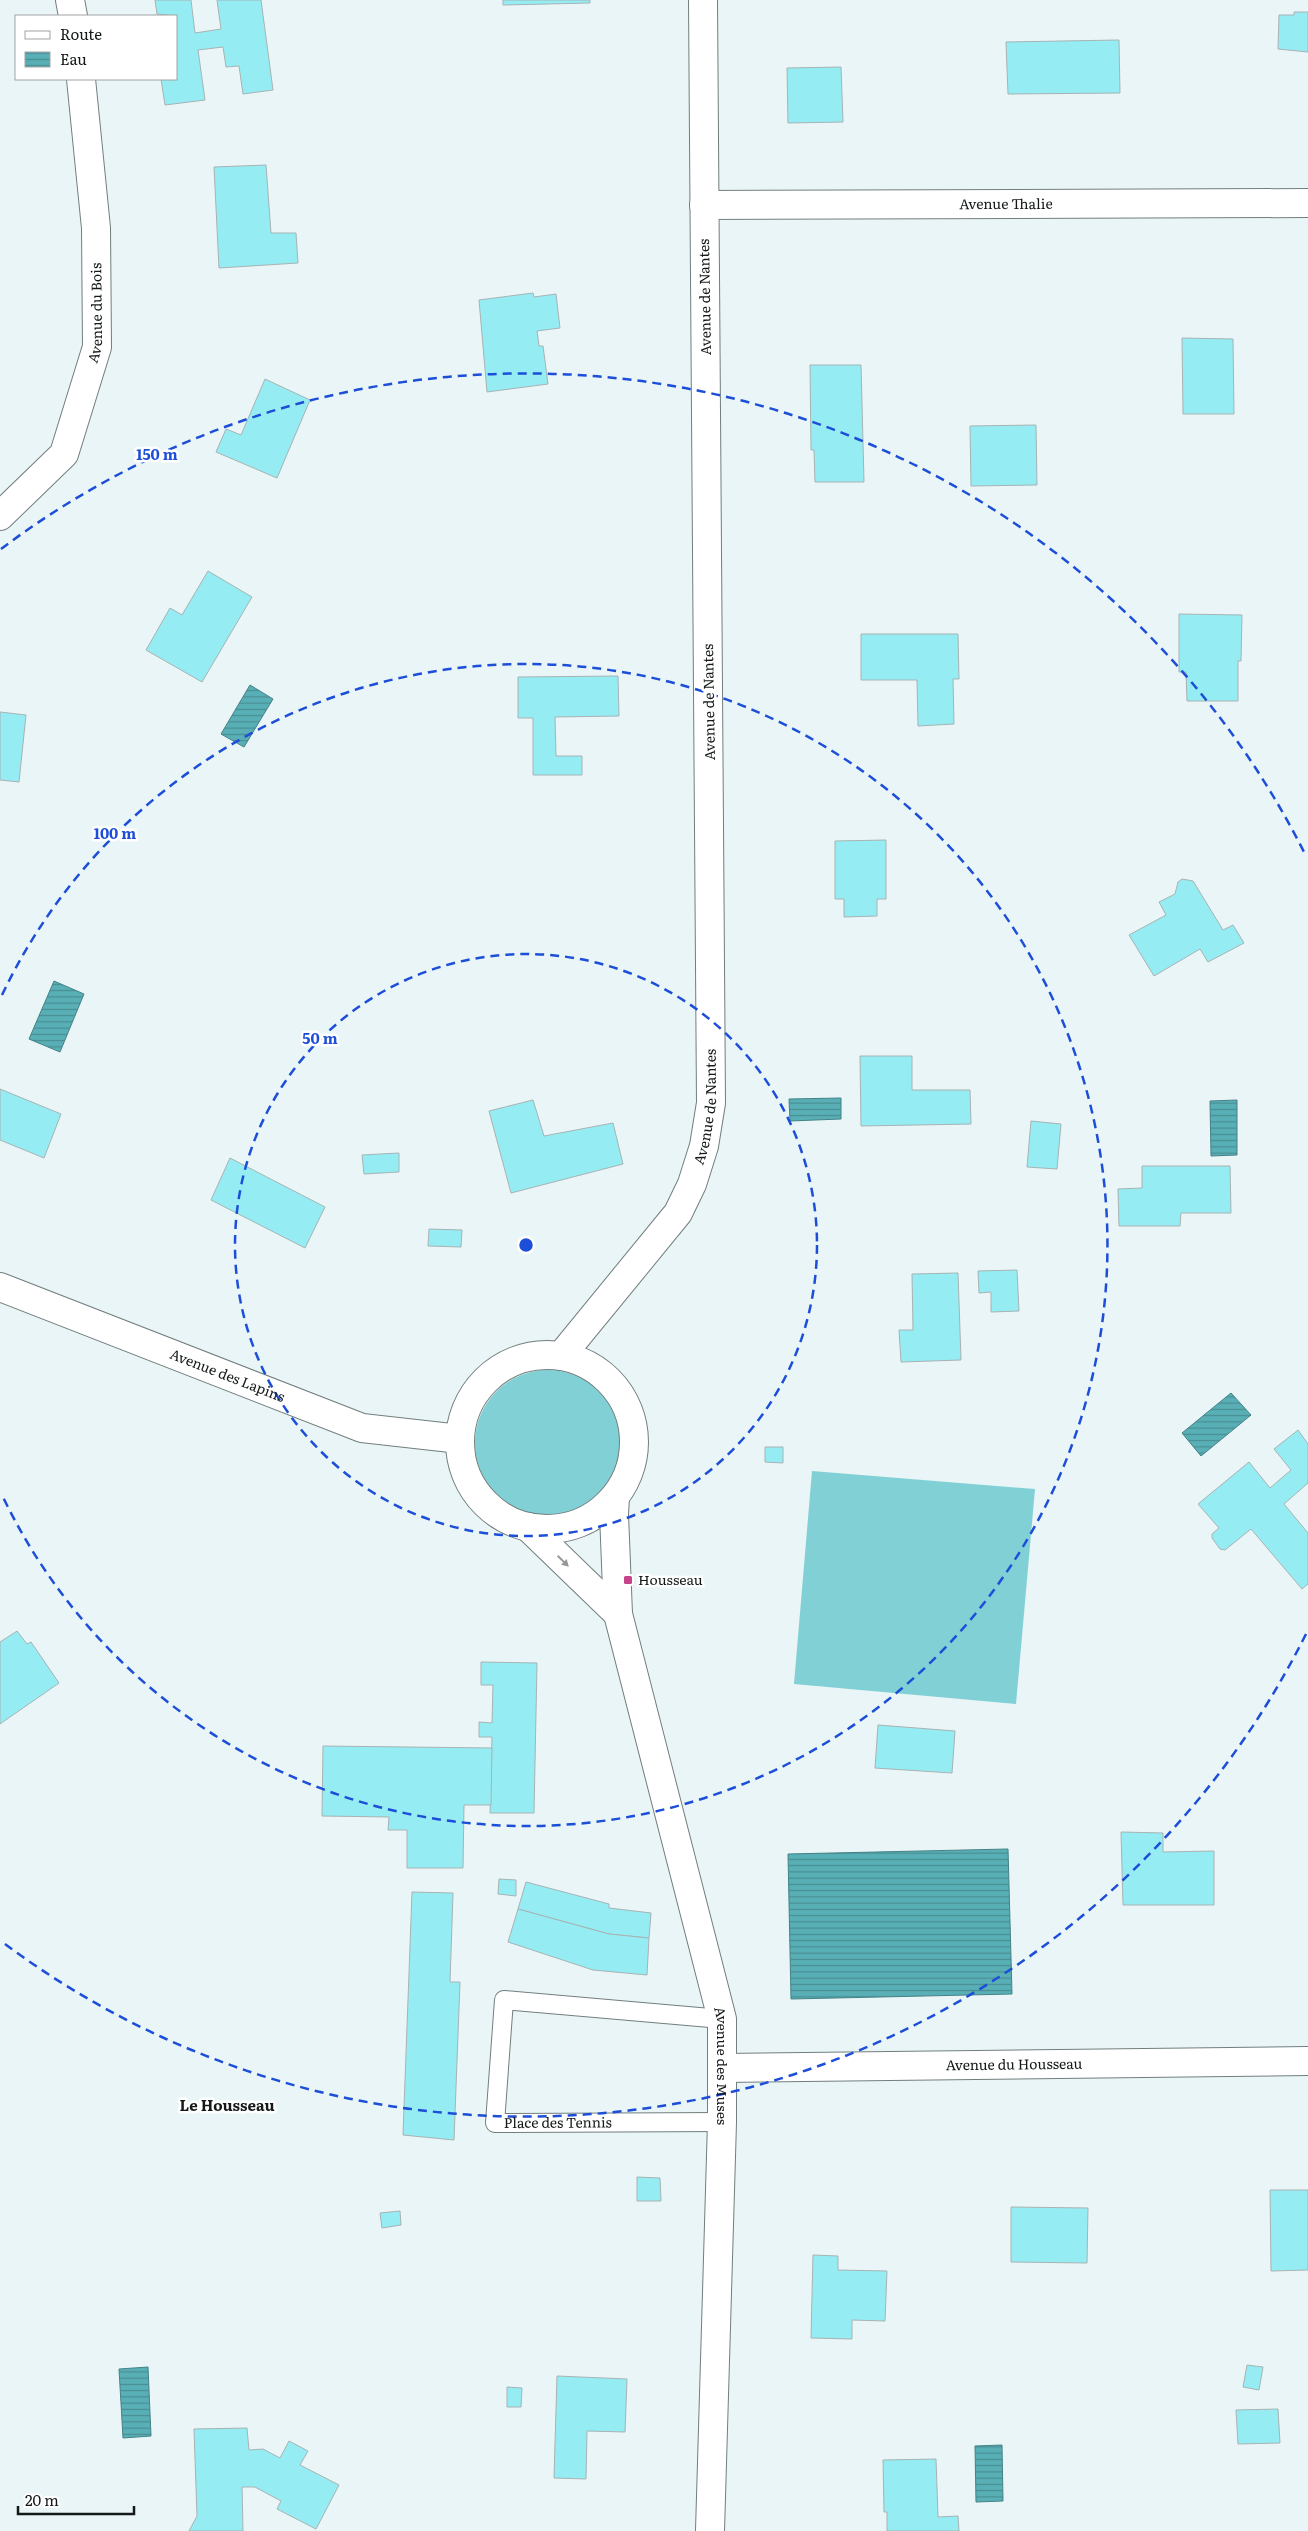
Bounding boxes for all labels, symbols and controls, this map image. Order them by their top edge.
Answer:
legend [15,15,178,80]
text: Route [60,22,102,45]
text: Eau [60,47,87,70]
street label: Avenue Thalie [959,193,1053,213]
street label: Avenue de Nantes [693,239,715,356]
street label: Avenue du Bois [82,263,106,365]
text: 150 m [136,442,178,465]
street label: Avenue de Nantes [697,644,719,761]
text: 100 m [94,821,136,844]
text: 50 m [302,1026,338,1049]
street label: Avenue de Nantes [688,1049,720,1167]
centre of rings [517,1236,535,1254]
street label: Avenue des Lapins [167,1343,288,1406]
one-way arrow [557,1555,569,1567]
place label: Housseau [638,1569,703,1589]
marker: Housseau [622,1574,634,1586]
street label: Avenue des Muses [710,2004,733,2125]
street label: Avenue du Housseau [945,2053,1083,2074]
district label: Le Housseau [179,2093,275,2116]
street label: Place des Tennis [504,2111,612,2132]
scale bar [18,2484,134,2516]
text: 20 m [25,2488,59,2511]

